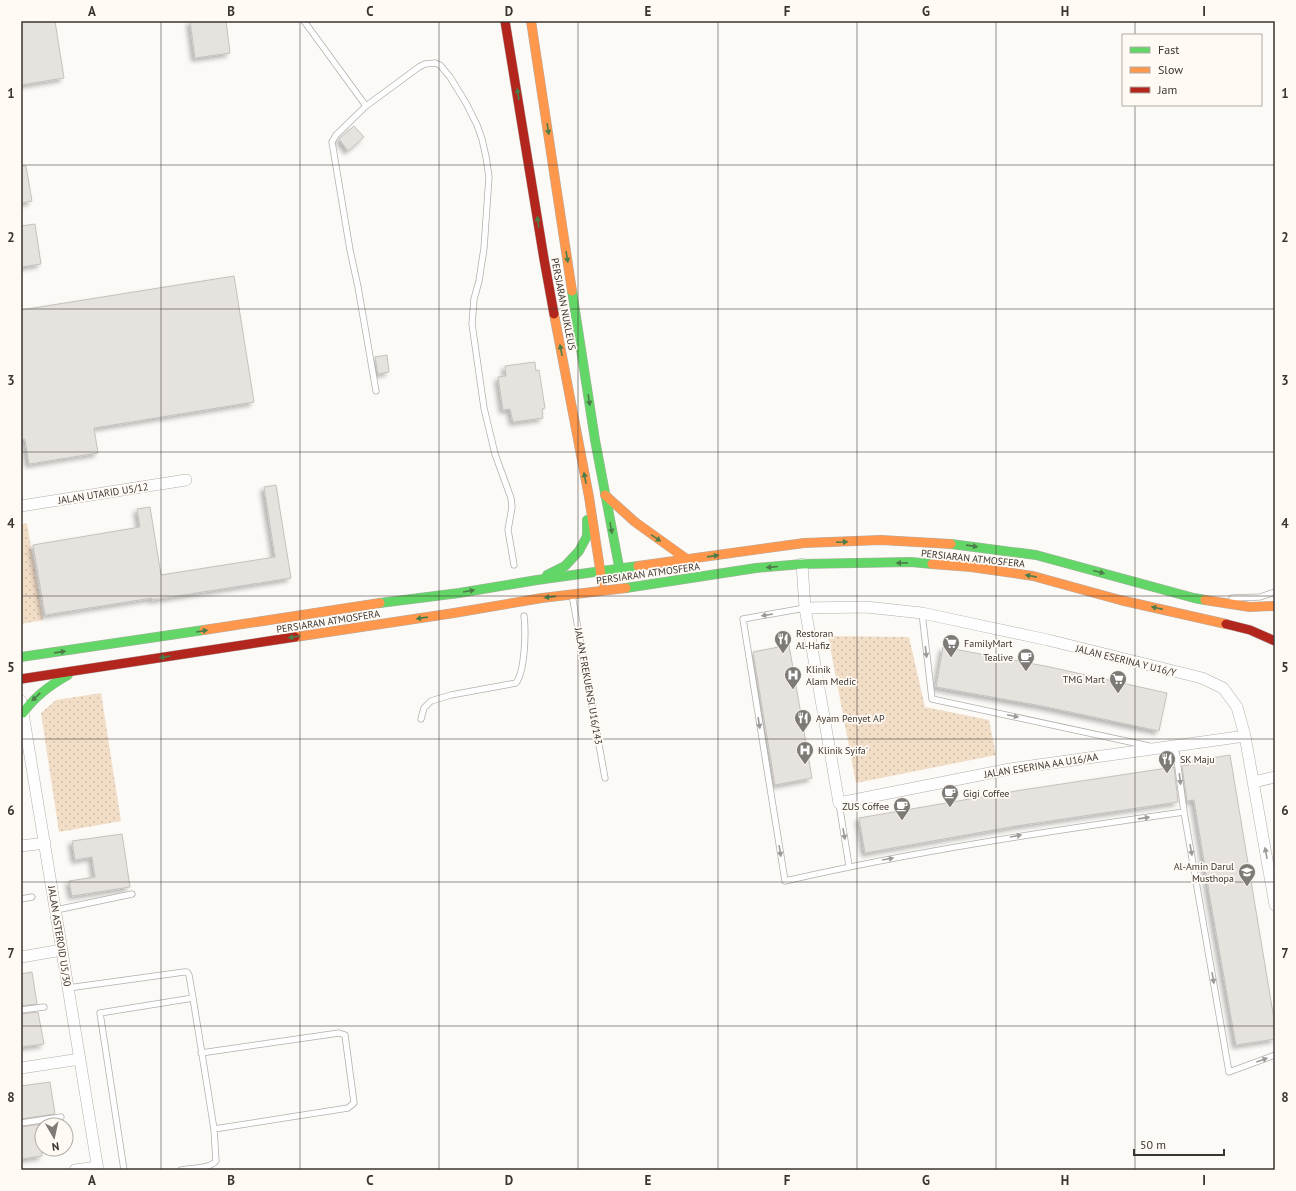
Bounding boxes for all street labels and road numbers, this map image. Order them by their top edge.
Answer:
street label: PERSIARAN NUKLEUS [548,257,579,351]
street label: JALAN UTARID U5/12 [56,480,149,507]
street label: PERSIARAN ATMOSFERA [920,547,1026,570]
street label: PERSIARAN ATMOSFERA [595,560,701,587]
street label: PERSIARAN ATMOSFERA [275,607,381,636]
street label: JALAN FREKUENSI U16/143 [572,626,605,746]
street label: JALAN ESERINA Y U16/Y [1073,641,1178,679]
street label: JALAN ESERINA AA U16/AA [982,750,1099,781]
street label: JALAN ASTEROID U5/30 [45,884,74,988]

